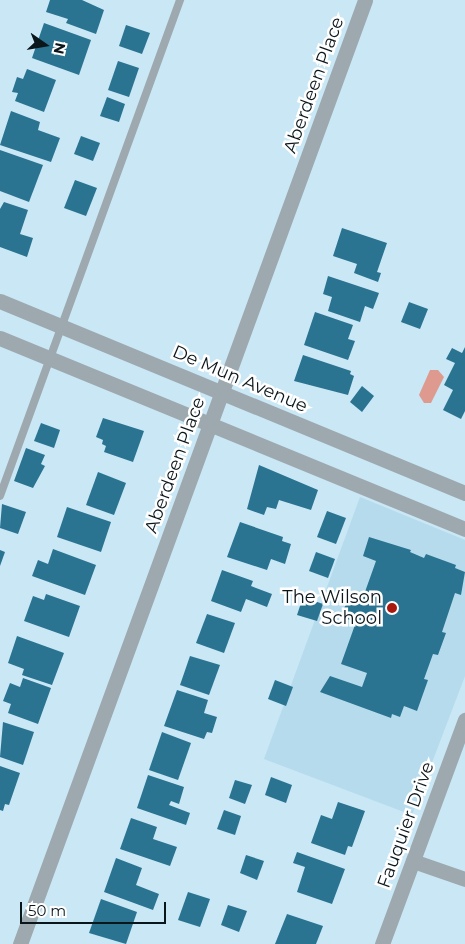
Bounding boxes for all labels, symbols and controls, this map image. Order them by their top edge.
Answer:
street label: Aberdeen Place [279,14,349,156]
north arrow [20,20,70,70]
text: N [50,41,70,56]
street label: De Mun Avenue [169,341,311,417]
street label: Aberdeen Place [140,394,210,536]
place label: The Wilson School [282,587,382,630]
marker: The Wilson School [386,602,398,614]
street label: Fauquier Drive [373,759,439,891]
scale bar [22,892,169,924]
text: 50 m [28,901,66,920]

